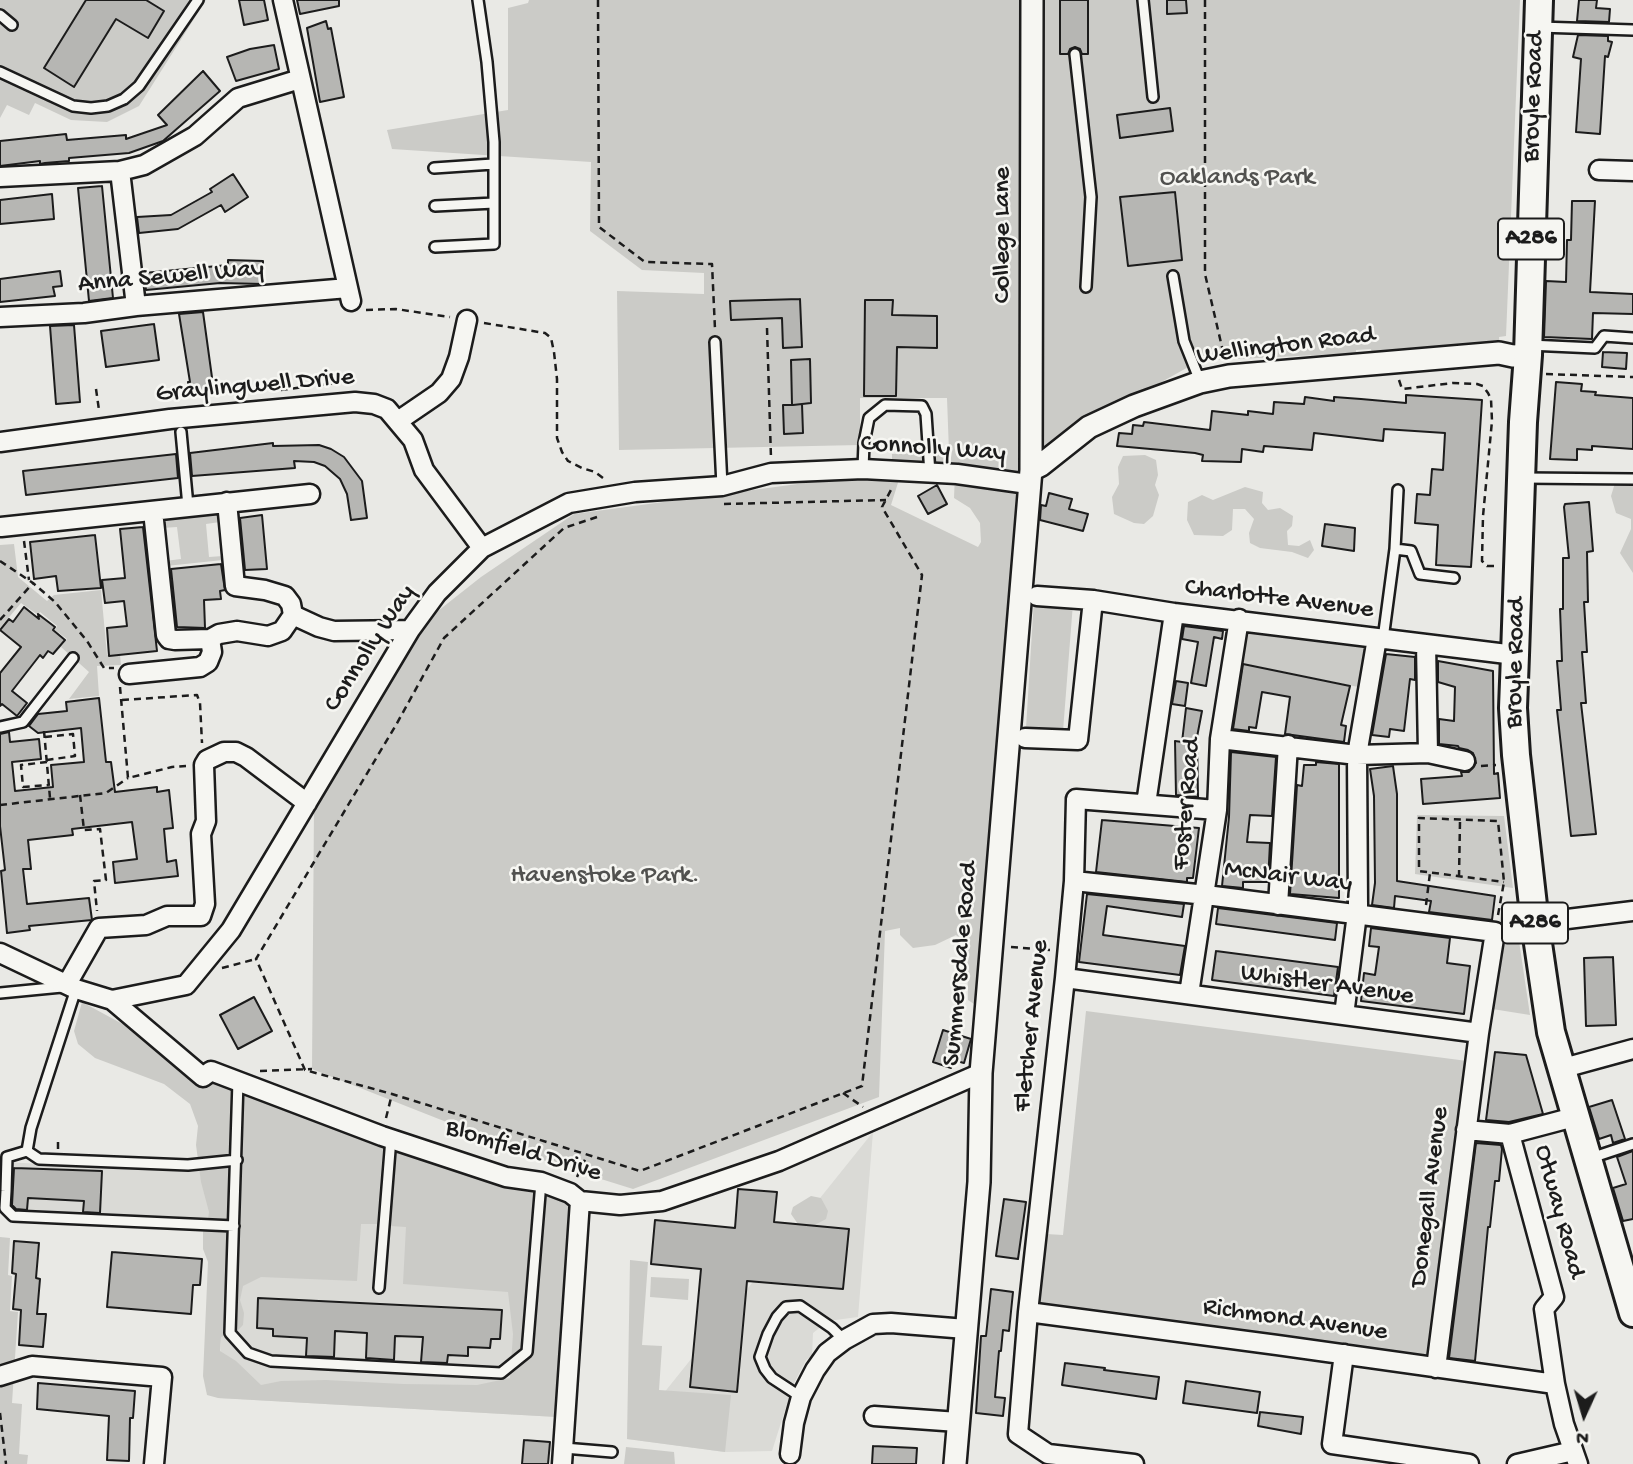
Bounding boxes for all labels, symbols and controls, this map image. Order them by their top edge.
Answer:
street label: Broyle Road [1517,31,1553,163]
park label: Oaklands Park [1160,163,1314,195]
street label: College Lane [988,167,1020,303]
road number: A286 [1498,219,1564,260]
street label: Anna Sewell Way [77,254,265,302]
street label: Wellington Road [1195,321,1377,373]
street label: Graylingwell Drive [154,363,356,411]
street label: Connolly Way [859,429,1007,471]
street label: Charlotte Avenue [1183,573,1375,627]
street label: Connolly Way [318,579,424,719]
street label: Broyle Road [1500,597,1534,729]
street label: Foster Road [1167,737,1209,871]
street label: McNair Way [1222,855,1354,901]
street label: Summersdale Road [938,860,986,1068]
park label: Havenstoke Park. [510,861,700,893]
road number: A286 [1502,903,1568,944]
street label: Fletcher Avenue [1008,938,1058,1114]
street label: Whistler Avenue [1238,958,1416,1014]
street label: Donegall Avenue [1404,1105,1458,1289]
street label: Blomfield Drive [441,1113,605,1191]
street label: Otway Road [1525,1142,1591,1282]
street label: Richmond Avenue [1201,1293,1389,1349]
north arrow [1549,1380,1619,1450]
text: N [1576,1425,1589,1448]

